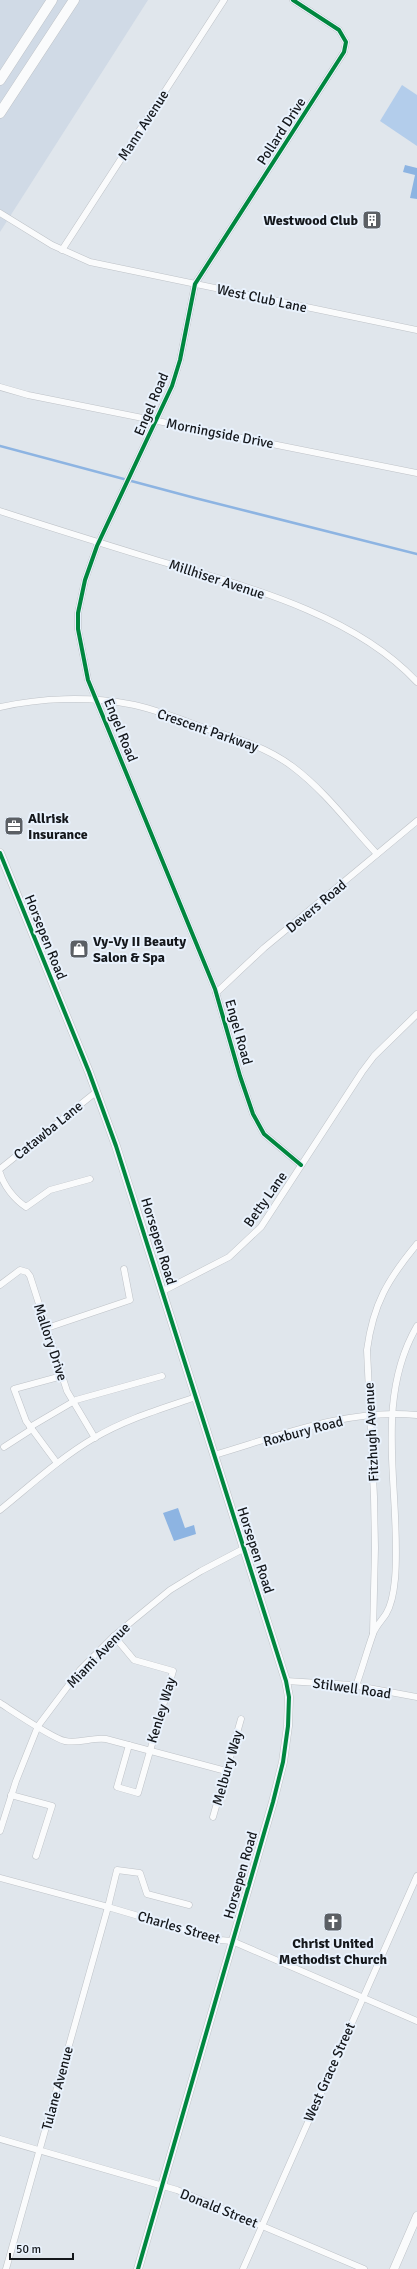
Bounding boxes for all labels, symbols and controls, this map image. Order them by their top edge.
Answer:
street label: Mann Avenue [114,87,172,164]
street label: Pollard Drive [253,94,309,168]
building icon: Westwood Club [361,209,383,231]
place label: Westwood Club [264,212,358,229]
street label: West Club Lane [215,281,309,316]
street label: Engel Road [131,370,172,438]
street label: Morningside Drive [165,415,275,452]
street label: Millhiser Avenue [167,556,267,603]
street label: Engel Road [100,696,141,764]
street label: Crescent Parkway [155,705,261,756]
place label: Allrisk Insurance [28,810,88,843]
office icon: Allrisk Insurance [3,815,25,837]
street label: Devers Road [283,876,350,936]
street label: Horsepen Road [21,892,70,982]
place label: Vy-Vy II Beauty Salon & Spa [93,933,186,966]
shop icon: Vy-Vy II Beauty Salon & Spa [68,938,90,960]
street label: Engel Road [221,998,256,1067]
street label: Catawba Lane [10,1097,86,1163]
street label: Betty Lane [240,1168,291,1230]
street label: Horsepen Road [137,1196,180,1287]
street label: Mallory Drive [30,1301,71,1383]
street label: Fitzhugh Avenue [360,1382,383,1482]
street label: Roxbury Road [261,1413,345,1450]
street label: Horsepen Road [234,1505,278,1596]
street label: Miami Avenue [63,1619,134,1691]
street label: Kenley Way [143,1675,180,1745]
street label: Stilwell Road [312,1675,392,1702]
street label: Melbury Way [209,1728,246,1808]
street label: Horsepen Road [220,1829,261,1921]
street label: Charles Street [136,1908,222,1947]
church icon: Christ United Methodist Church [322,1911,344,1933]
place label: Christ United Methodist Church [279,1935,388,1968]
street label: West Grace Street [300,2020,359,2124]
street label: Tulane Avenue [38,2044,77,2132]
street label: Donald Street [178,2185,260,2232]
scale bar [10,2235,73,2261]
text: 50 m [16,2242,41,2257]

